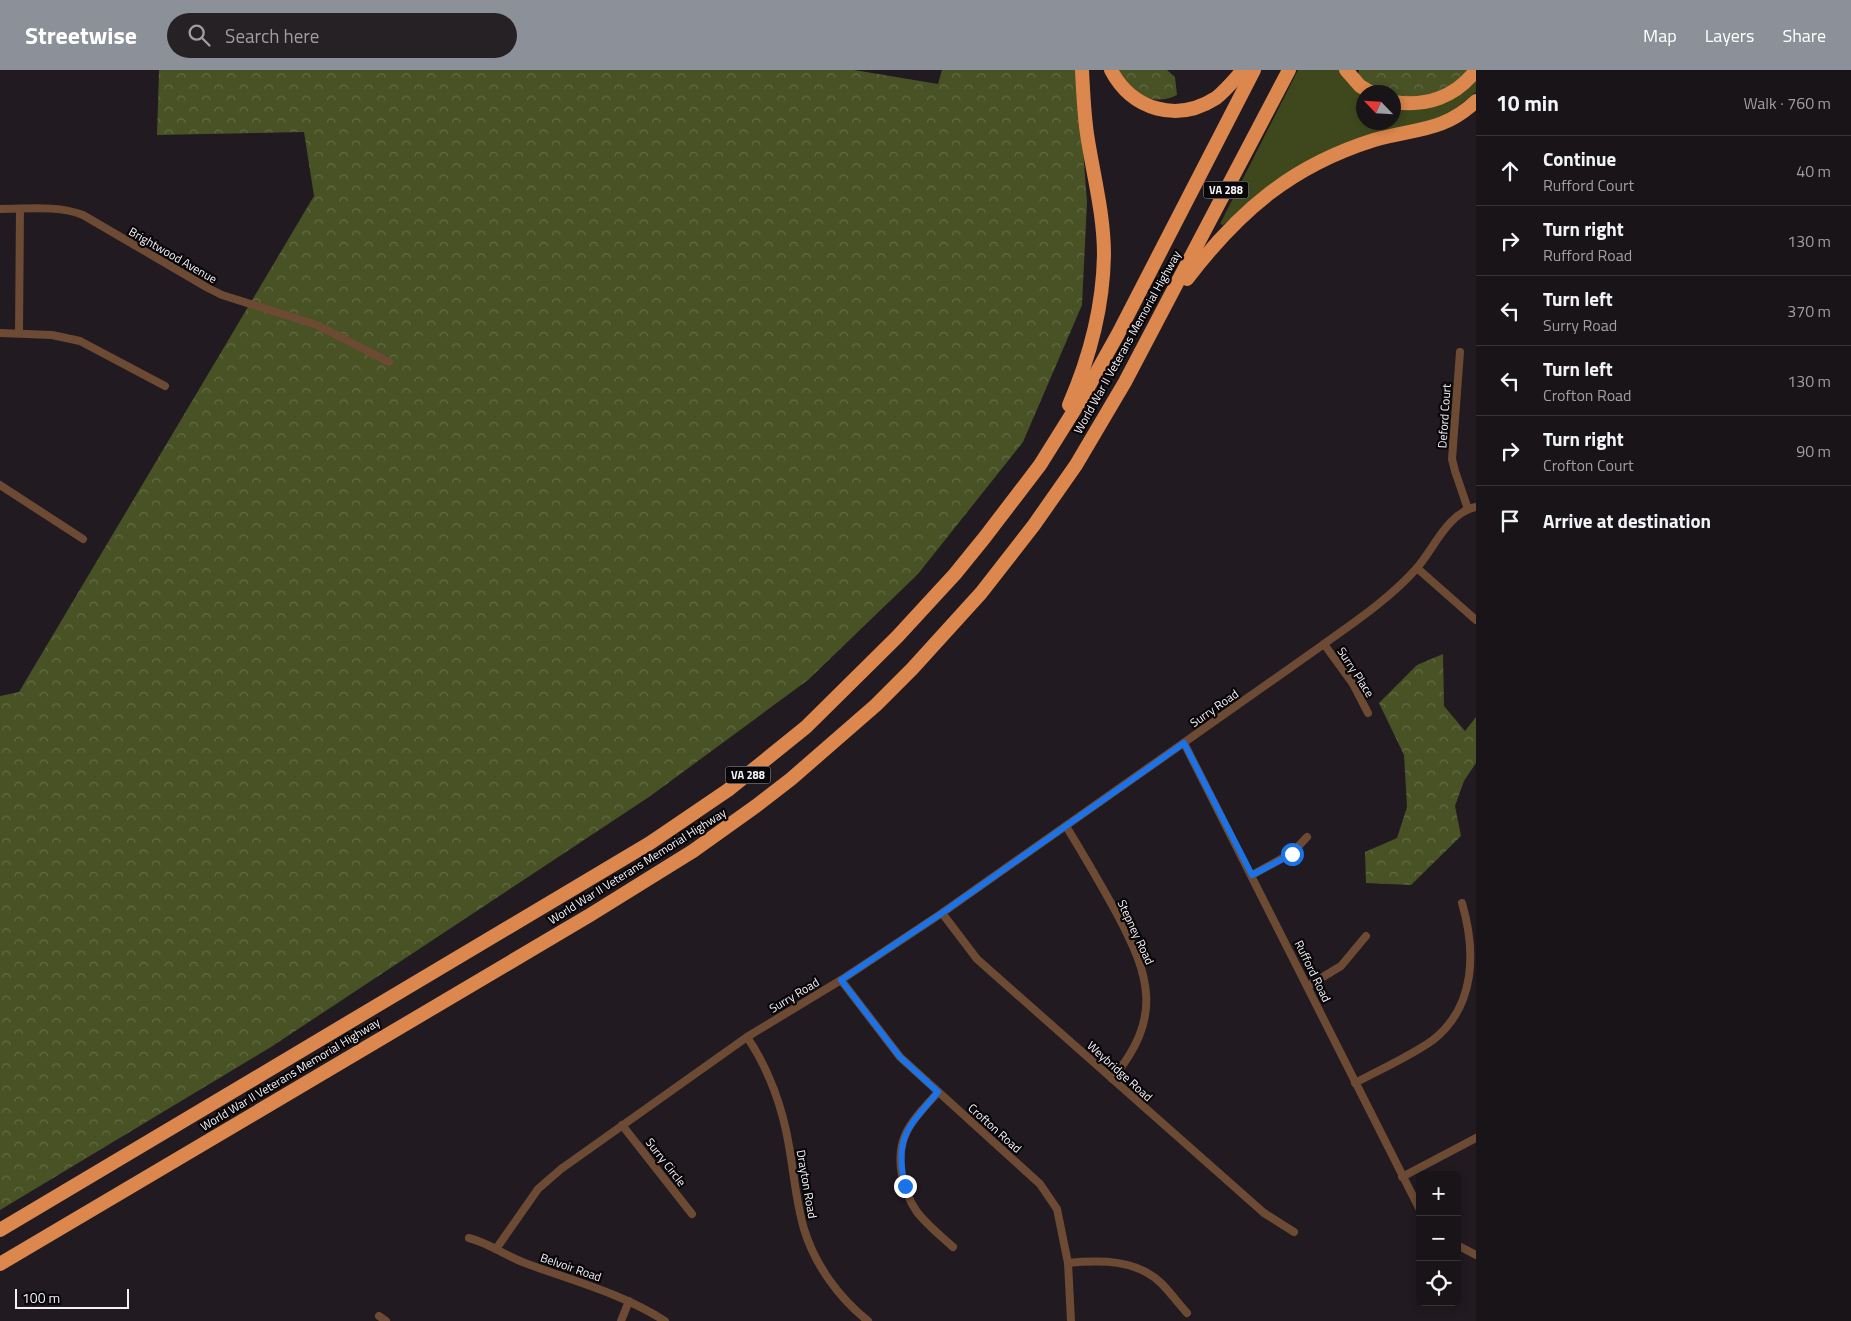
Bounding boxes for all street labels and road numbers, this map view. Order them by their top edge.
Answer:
road number: VA 288 [1204,182,1248,198]
street label: Brightwood Avenue [125,222,221,288]
street label: World War II Veterans Memorial Highway [1069,247,1186,437]
street label: Deford Court [1432,382,1456,449]
street label: Surry Place [1333,643,1379,701]
street label: Surry Road [1186,684,1242,732]
road number: VA 288 [726,766,770,784]
street label: World War II Veterans Memorial Highway [544,803,730,929]
street label: Stepney Road [1113,896,1159,968]
street label: Rufford Road [1290,937,1336,1005]
street label: Surry Road [765,973,823,1017]
street label: World War II Veterans Memorial Highway [196,1012,384,1135]
street label: Weybridge Road [1083,1036,1157,1106]
street label: Crofton Road [964,1099,1026,1157]
street label: Surry Circle [641,1134,691,1190]
street label: Drayton Road [792,1148,822,1220]
street label: Belvoir Road [538,1248,604,1286]

